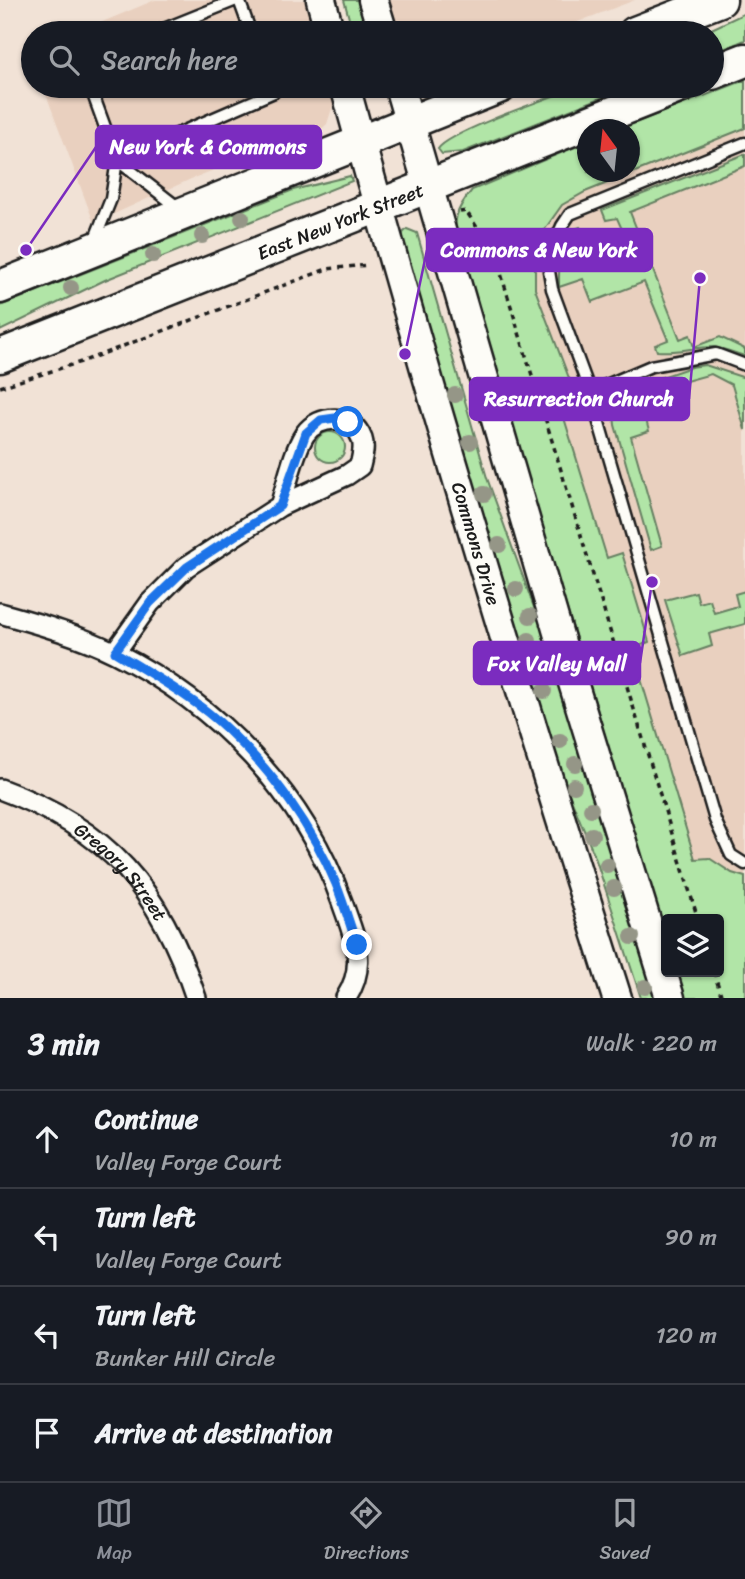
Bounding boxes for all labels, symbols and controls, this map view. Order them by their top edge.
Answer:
search box [21,21,724,98]
text: Search here [101,37,238,83]
icon: search [45,41,83,79]
north arrow [577,119,640,182]
callout: New York & Commons [96,126,321,168]
text: New York & Commons [109,128,308,166]
street label: East New York Street [252,173,429,269]
callout: Commons & New York [427,229,652,271]
text: Commons & New York [440,231,638,269]
callout: Resurrection Church [470,378,689,420]
text: Resurrection Church [483,380,674,418]
route start [332,406,363,437]
street label: Commons Drive [442,478,511,609]
callout: Fox Valley Mall [474,642,640,684]
text: Fox Valley Mall [486,645,628,683]
street label: Gregory Street [67,813,176,927]
map controls [661,914,724,977]
button: layers [661,914,724,977]
route end [341,929,372,960]
text: 3 min [28,1017,100,1071]
text: Walk · 220 m [586,1023,717,1064]
text: Continue [95,1096,198,1142]
text: 10 m [669,1119,717,1160]
icon: ahead [28,1120,66,1158]
text: Valley Forge Court [95,1142,282,1183]
text: Turn left [95,1194,195,1240]
text: 90 m [665,1217,717,1258]
icon: left [28,1218,66,1256]
text: Valley Forge Court [95,1240,282,1281]
text: Turn left [95,1292,195,1338]
text: 120 m [656,1315,717,1356]
icon: left [28,1316,66,1354]
text: Bunker Hill Circle [95,1338,275,1379]
text: Arrive at destination [95,1410,332,1456]
icon: arrive [28,1414,66,1452]
tab: Map [95,1494,133,1569]
tab: Directions [324,1494,409,1569]
tab: Saved [600,1494,650,1569]

